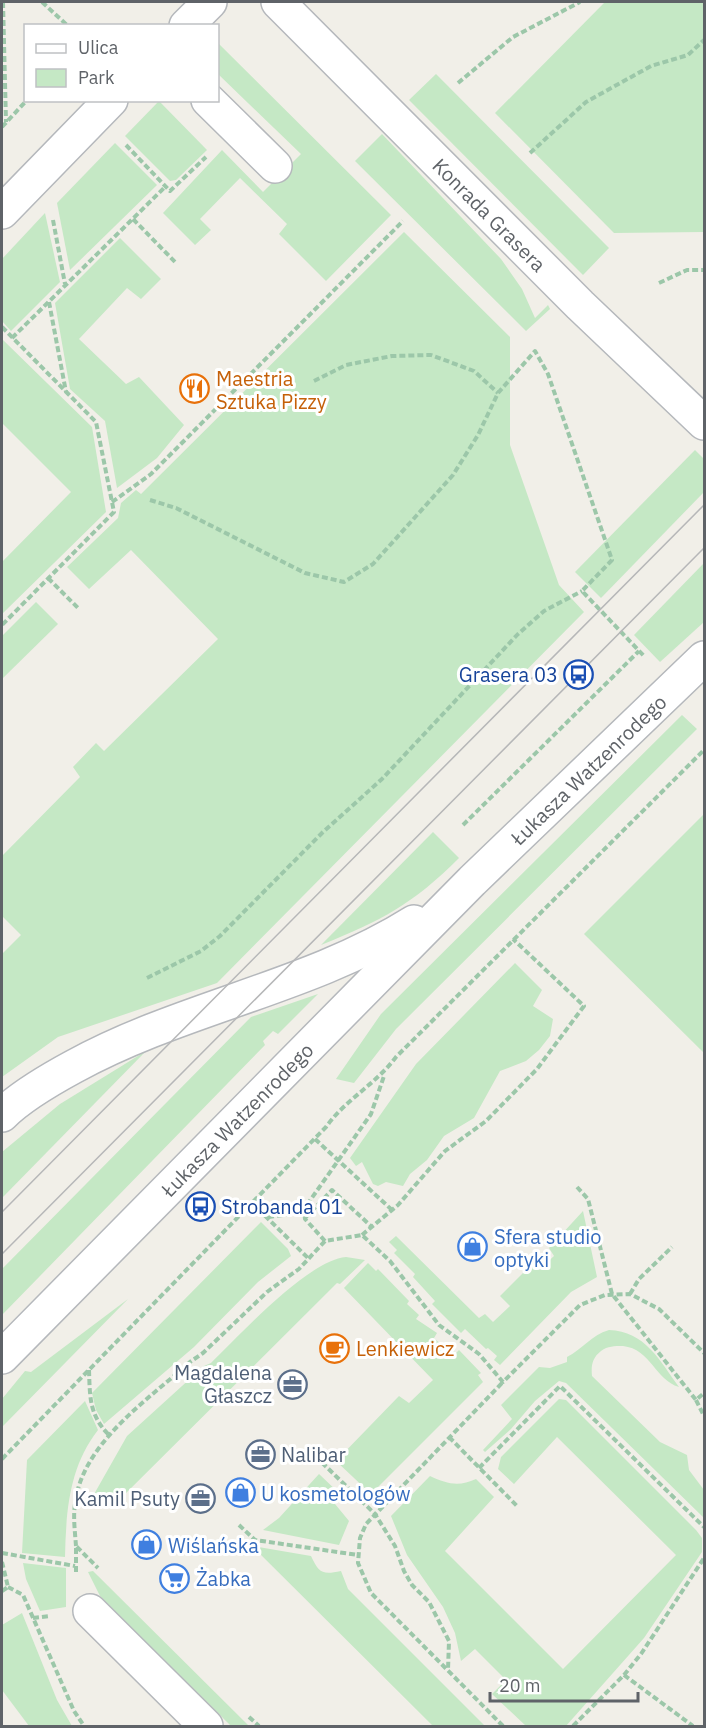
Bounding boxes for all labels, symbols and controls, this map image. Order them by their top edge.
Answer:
legend [24,24,219,102]
text: Ulica [78,36,119,59]
text: Park [78,66,115,89]
street label: Konrada Grasera [427,152,553,277]
place label: Maestria Sztuka Pizzy [216,365,327,415]
restaurant icon: Maestria Sztuka Pizzy [179,373,211,405]
bus stop icon: Grasera 03 [563,658,595,690]
place label: Grasera 03 [459,661,558,688]
street label: Łukasza Watzenrodego [504,688,672,851]
street label: Łukasza Watzenrodego [154,1036,319,1203]
bus stop icon: Strobanda 01 [184,1190,216,1222]
place label: Strobanda 01 [221,1193,343,1220]
place label: Sfera studio optyki [494,1223,601,1273]
shop icon: Sfera studio optyki [457,1231,489,1263]
cafe icon: Lenkiewicz [319,1332,351,1364]
place label: Lenkiewicz [356,1335,454,1362]
place label: Magdalena Głaszcz [174,1359,272,1409]
office icon: Magdalena Głaszcz [277,1368,309,1400]
office icon: Nalibar [244,1438,276,1470]
place label: Nalibar [281,1441,346,1468]
shop icon: U kosmetologów [224,1477,256,1509]
place label: U kosmetologów [261,1480,411,1507]
office icon: Kamil Psuty [185,1482,217,1514]
place label: Kamil Psuty [74,1485,180,1512]
shop icon: Wiślańska [131,1529,163,1561]
place label: Wiślańska [168,1532,259,1559]
supermarket icon: Żabka [159,1562,191,1594]
place label: Żabka [196,1565,251,1592]
scale bar [490,1665,638,1703]
text: 20 m [499,1674,541,1697]

